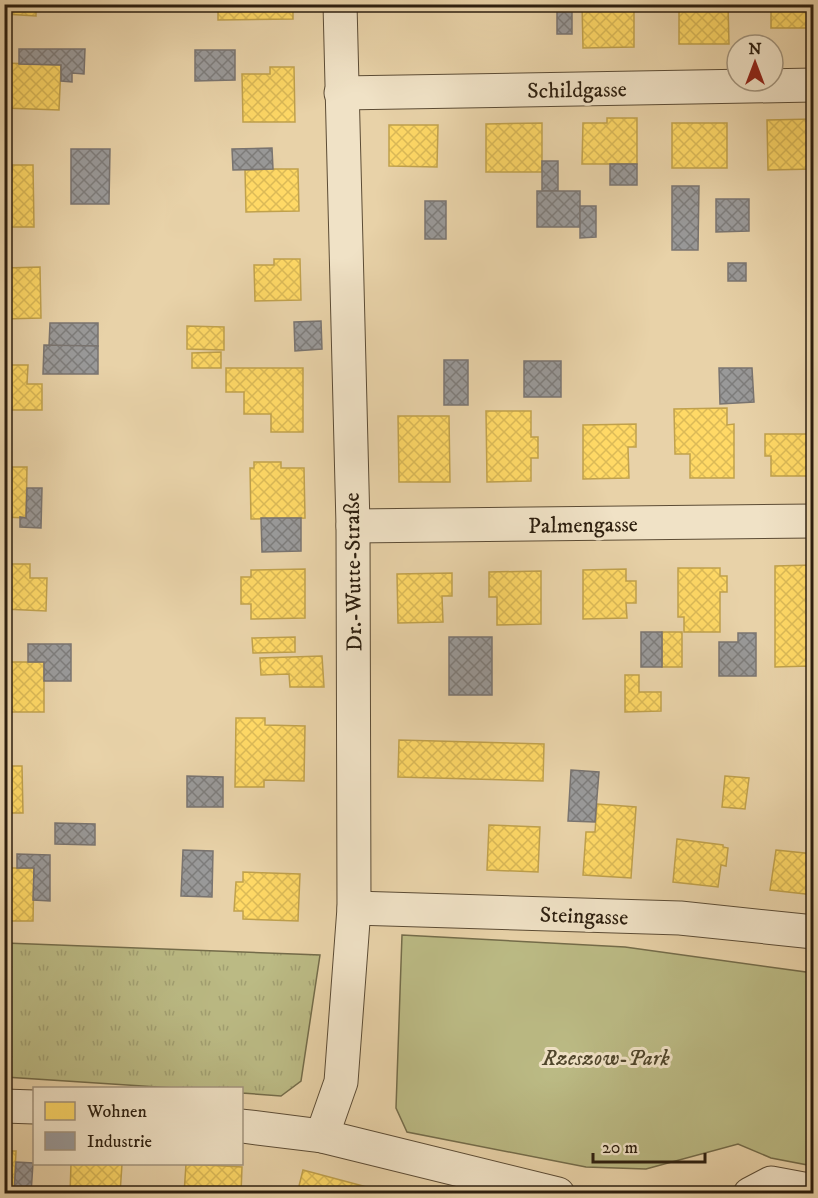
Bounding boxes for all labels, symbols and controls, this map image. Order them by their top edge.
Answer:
north arrow [725,33,785,93]
text: N [748,39,762,59]
street label: Schildgasse [527,76,627,105]
street label: Dr.-Wutte-Straße [339,492,368,652]
street label: Palmengasse [528,511,638,540]
street label: Steingasse [539,901,629,932]
park label: Rzeszow-Park [541,1045,671,1072]
legend [33,1087,243,1165]
text: Wohnen [86,1101,148,1123]
scale bar [593,1126,706,1164]
text: Industrie [87,1131,152,1153]
text: 20 m [602,1137,638,1159]

